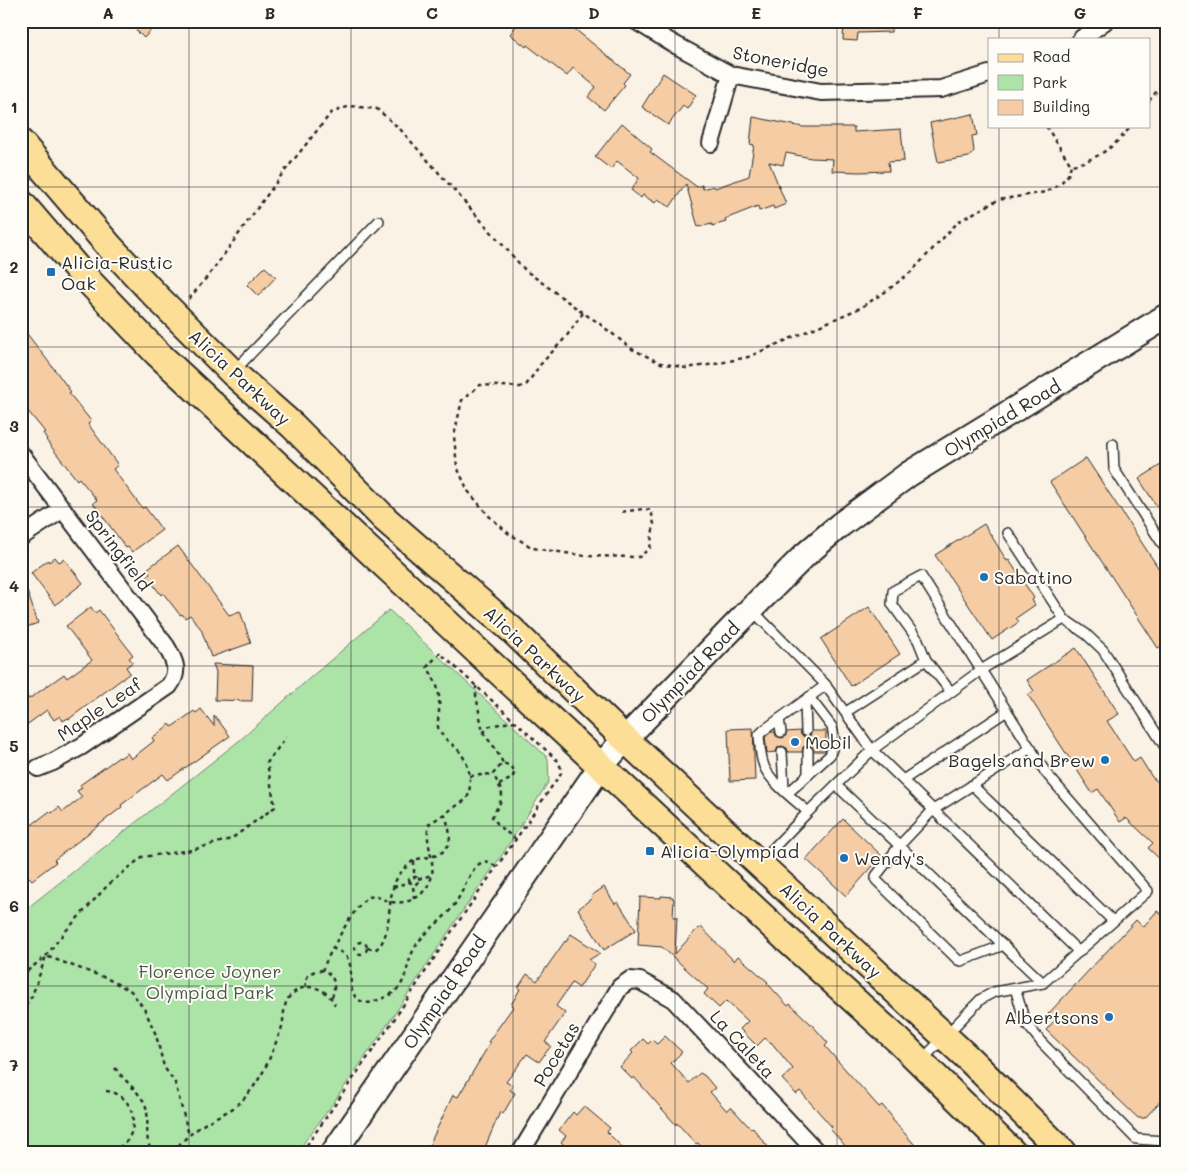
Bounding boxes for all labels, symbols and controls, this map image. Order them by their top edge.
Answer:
text: A [102,2,114,23]
text: B [265,2,275,23]
text: C [426,2,438,23]
text: D [588,2,600,23]
text: E [751,2,761,23]
text: F [913,2,923,23]
text: G [1074,2,1086,23]
legend [988,38,1150,128]
street label: Stoneridge [731,40,831,82]
text: Road [1033,46,1070,66]
text: Park [1033,72,1067,92]
text: 1 [10,96,18,117]
text: Building [1033,96,1090,116]
place label: Alicia-Rustic Oak [61,250,173,295]
text: 2 [10,256,19,277]
marker: Alicia-Rustic Oak [45,266,57,278]
street label: Alicia Parkway [184,324,296,430]
street label: Olympiad Road [939,374,1065,462]
text: 3 [9,415,19,436]
street label: Springfield [81,505,157,595]
place label: Sabatino [994,565,1072,589]
marker: Sabatino [978,571,990,583]
text: 4 [9,575,19,596]
street label: Alicia Parkway [479,601,591,707]
street label: Olympiad Road [635,616,745,728]
street label: Maple Leaf [52,671,147,746]
place label: Mobil [805,730,852,754]
text: 5 [9,735,19,756]
marker: Mobil [789,736,801,748]
place label: Bagels and Brew [948,748,1095,772]
marker: Bagels and Brew [1099,754,1111,766]
place label: Alicia-Olympiad [660,839,799,863]
marker: Alicia-Olympiad [644,845,656,857]
place label: Wendy's [854,846,924,870]
marker: Wendy's [838,852,850,864]
street label: Alicia Parkway [775,877,887,983]
text: 6 [9,895,19,916]
street label: Olympiad Road [397,930,491,1054]
park label: Florence Joyner Olympiad Park [139,959,282,1004]
street label: La Caleta [705,1005,781,1083]
place label: Albertsons [1004,1005,1099,1029]
marker: Albertsons [1103,1011,1115,1023]
street label: Pocetas [527,1017,585,1091]
text: 7 [10,1054,19,1075]

